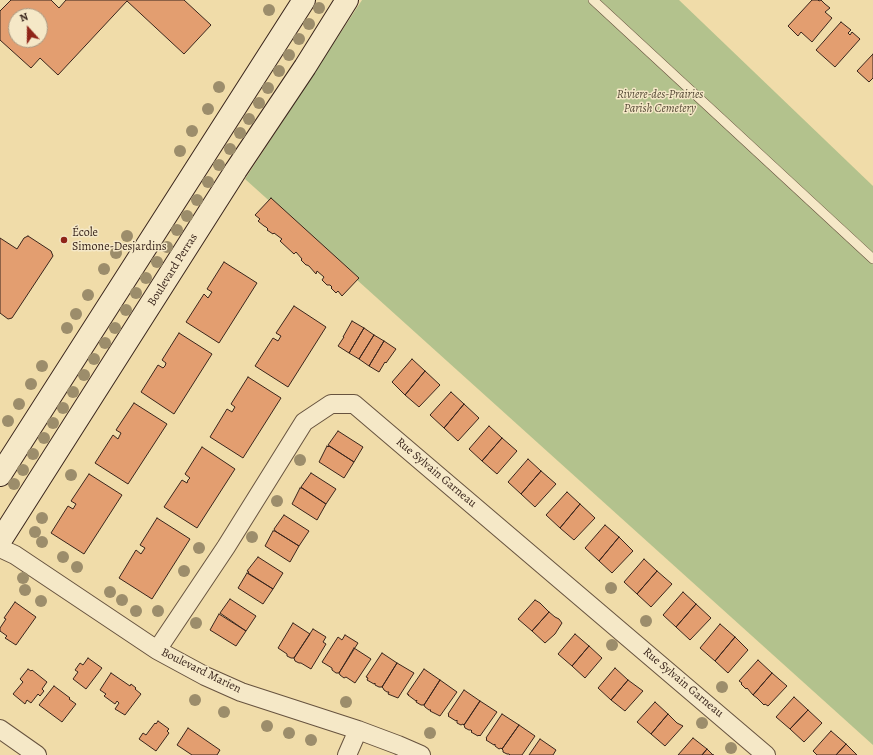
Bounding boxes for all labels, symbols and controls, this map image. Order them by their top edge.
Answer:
north arrow [8,8,48,48]
text: N [17,9,30,26]
park label: Riviere-des-Prairies Parish Cemetery [617,88,703,116]
place label: École Simone-Desjardins [72,226,167,254]
street label: Boulevard Perras [145,231,201,309]
marker: École Simone-Desjardins [59,235,69,245]
street label: Rue Sylvain Garneau [393,435,479,511]
street label: Boulevard Marien [159,645,243,697]
street label: Rue Sylvain Garneau [640,645,726,721]

